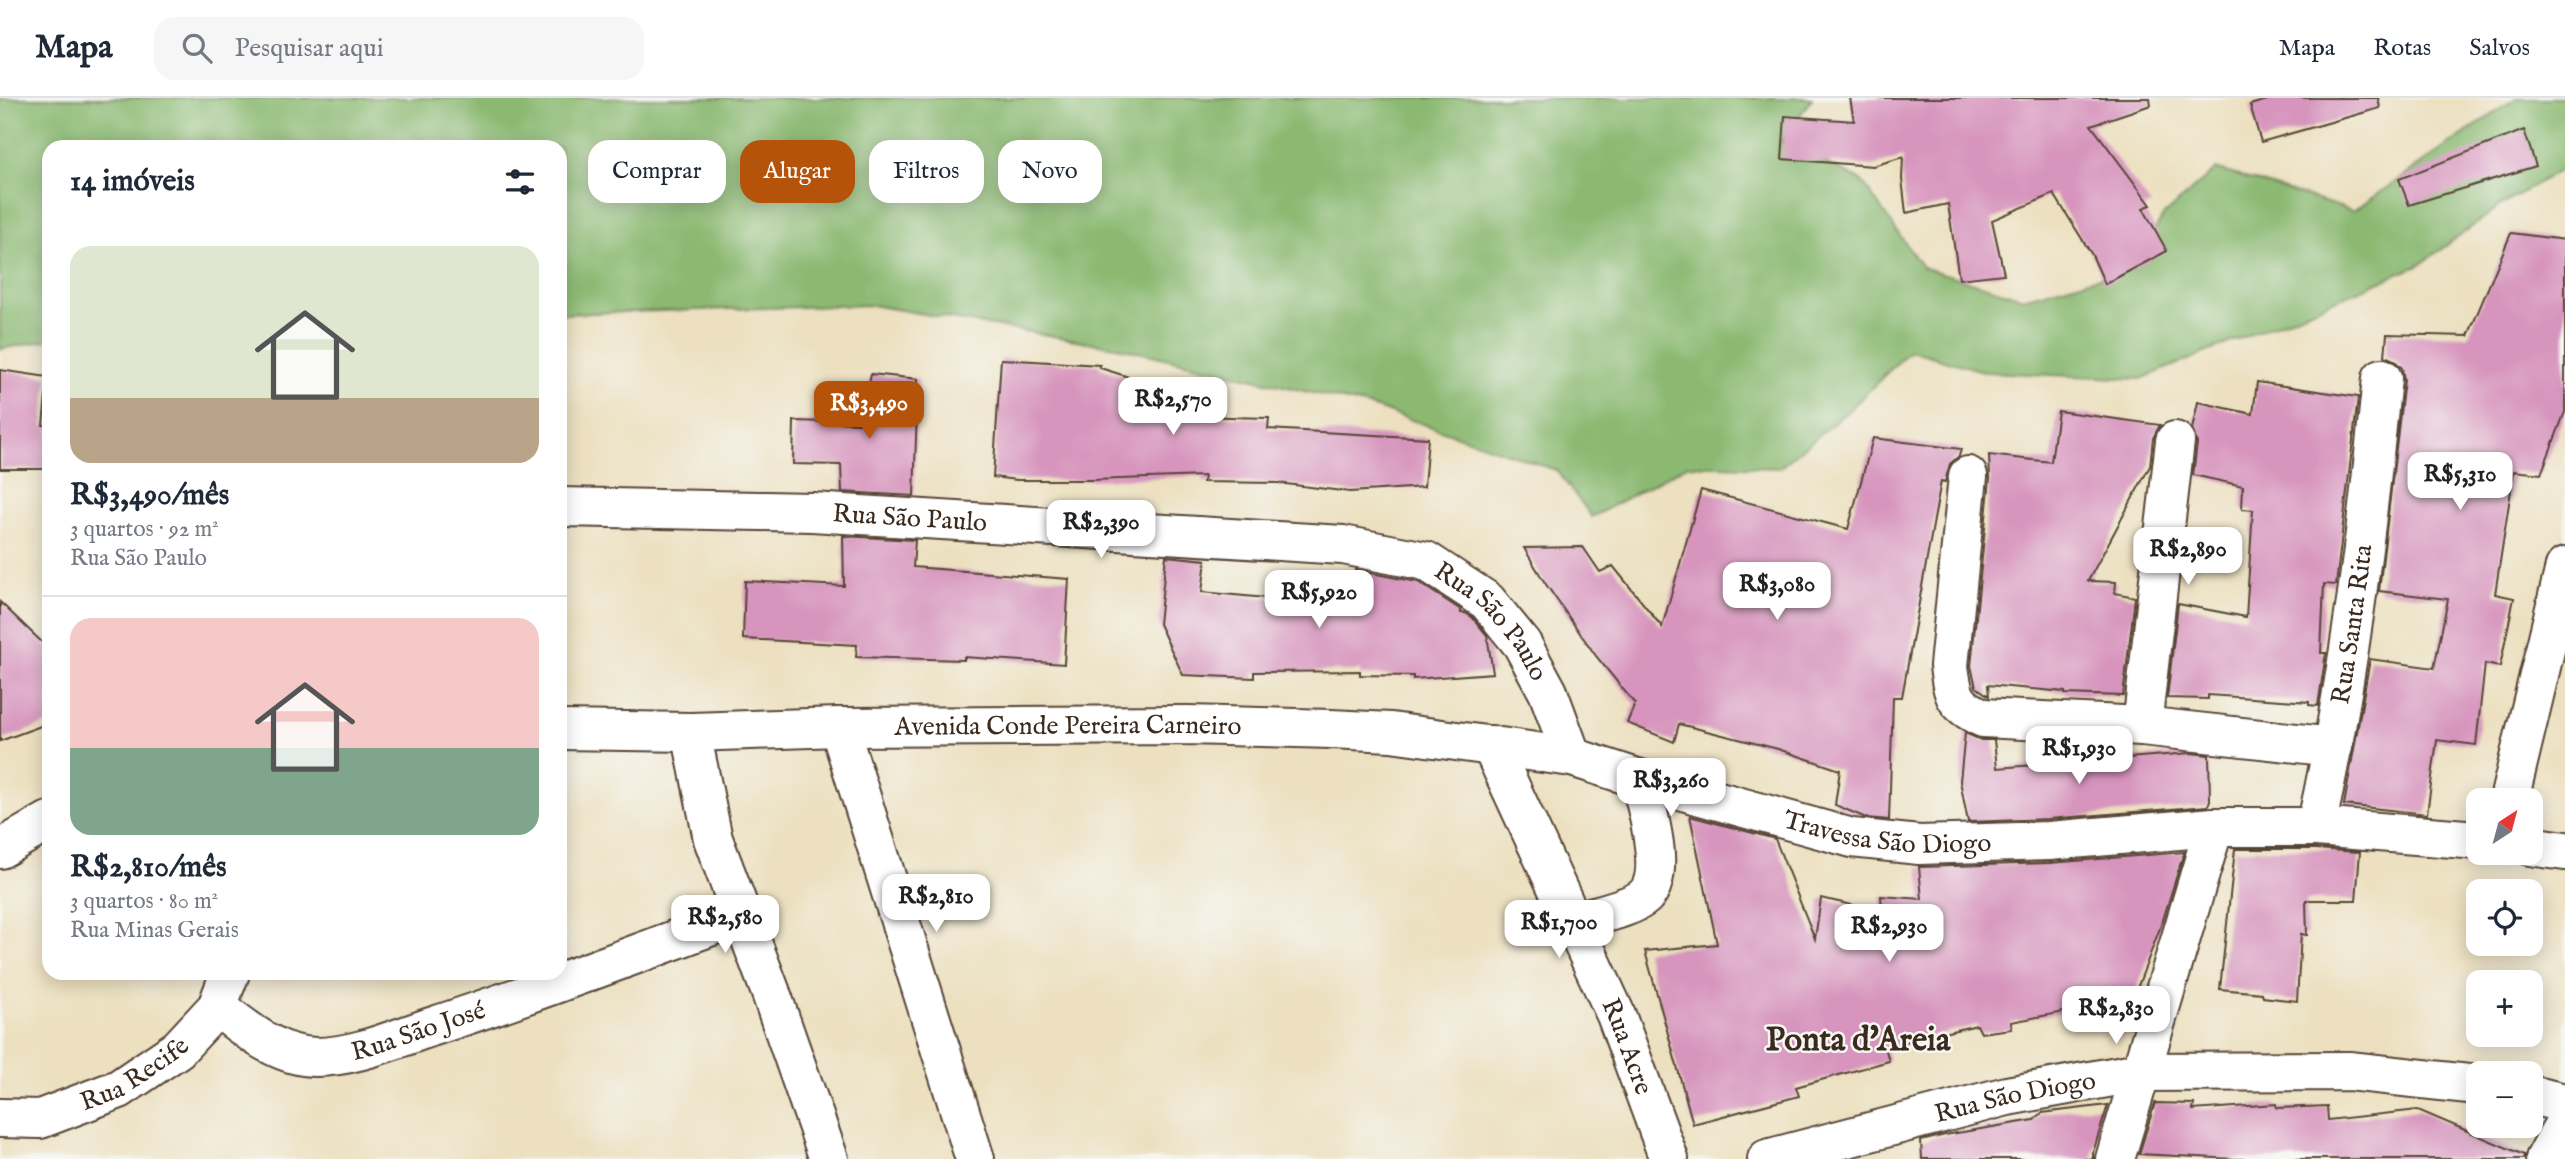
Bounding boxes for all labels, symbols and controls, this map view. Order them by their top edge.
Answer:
search box [154,17,644,80]
text: Mapa [35,27,112,69]
icon: search [178,29,216,67]
text: Pesquisar aqui [234,32,384,65]
text: Mapa [2279,33,2335,64]
text: Rotas [2373,33,2431,64]
text: Salvos [2469,33,2530,64]
chip: Comprar [588,140,726,203]
chip: Alugar [740,140,855,203]
chip: Filtros [869,140,984,203]
chip: Novo [998,140,1102,203]
text: 14 imóveis [70,163,195,201]
icon: filters [501,163,539,201]
icon: home [242,292,368,418]
pin: R$2,570 [1108,378,1238,437]
pin: R$3,490 [804,382,934,441]
text: R$2,570 [1134,385,1212,414]
text: R$3,490 [830,389,908,418]
pin: R$5,310 [2395,452,2525,512]
text: R$5,310 [2424,460,2496,489]
text: R$3,490/mês [70,477,229,515]
street label: Rua São Paulo [831,497,988,539]
pin: R$2,390 [1036,500,1166,560]
text: R$2,390 [1063,508,1139,537]
text: 3 quartos · 92 m² [70,515,219,544]
pin: R$2,890 [2123,528,2253,587]
text: R$2,890 [2149,535,2227,564]
street label: Rua Santa Rita [2324,542,2380,707]
text: Rua São Paulo [70,544,207,573]
street label: Rua São Paulo [1428,554,1555,687]
pin: R$3,080 [1712,562,1842,622]
pin: R$5,920 [1254,570,1384,630]
text: R$3,080 [1739,570,1815,599]
text: R$5,920 [1281,578,1357,607]
icon: home [242,664,368,790]
street label: Avenida Conde Pereira Carneiro [893,708,1242,743]
pin: R$1,930 [2014,726,2144,786]
text: R$1,930 [2042,734,2116,763]
pin: R$3,260 [1606,758,1736,818]
text: R$3,260 [1633,766,1709,795]
north arrow [2466,788,2543,864]
map controls [2466,788,2543,1138]
street label: Travessa São Diogo [1780,803,1992,862]
text: R$2,810/mês [70,849,227,887]
pin: R$2,810 [871,874,1001,934]
button: locate [2466,879,2543,956]
text: R$2,810 [898,882,974,911]
text: 3 quartos · 80 m² [70,887,218,916]
pin: R$2,580 [660,896,790,955]
pin: R$1,700 [1494,900,1624,960]
text: R$2,580 [687,903,763,932]
pin: R$2,930 [1824,904,1954,964]
text: R$1,700 [1521,908,1597,937]
text: R$2,930 [1851,912,1927,941]
text: Rua Minas Gerais [70,916,239,945]
button: + [2466,970,2543,1047]
pin: R$2,830 [2051,986,2181,1046]
street label: Rua São José [348,993,490,1069]
street label: Rua Acre [1594,993,1660,1099]
text: R$2,830 [2078,994,2154,1023]
district label: Ponta d'Areia [1766,1020,1951,1062]
street label: Rua Recife [76,1031,197,1119]
button: − [2466,1061,2543,1138]
street label: Rua São Diogo [1931,1064,2098,1131]

